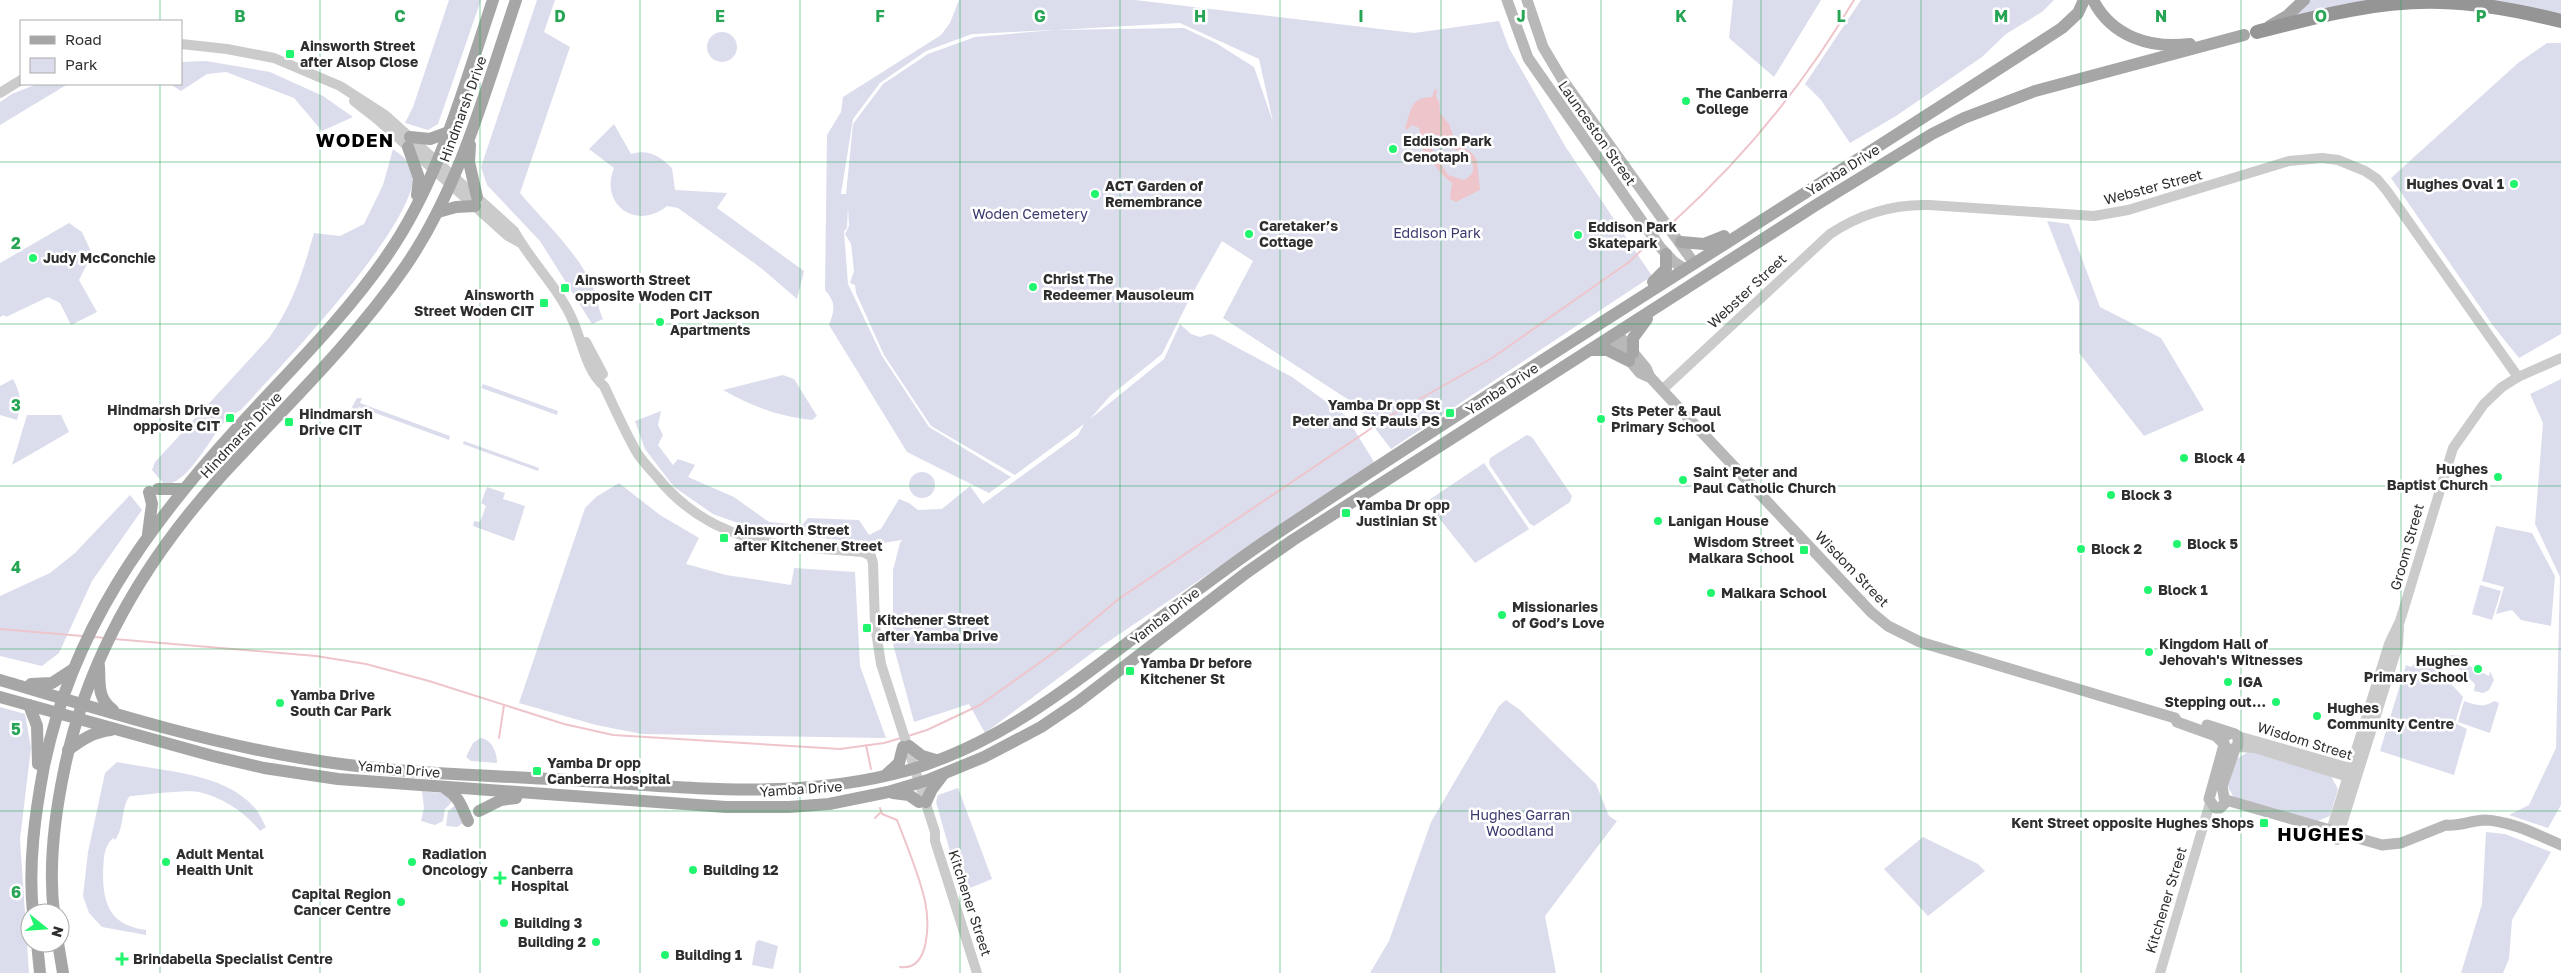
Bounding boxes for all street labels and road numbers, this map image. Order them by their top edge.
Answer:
street label: Hindmarsh Drive [435,53,490,164]
street label: Launceston Street [1555,77,1640,188]
street label: Yamba Drive [1803,140,1882,199]
street label: Webster Street [2102,165,2204,208]
street label: Webster Street [1704,250,1789,331]
street label: Yamba Drive [1462,359,1541,418]
street label: Hindmarsh Drive [196,388,285,481]
street label: Groom Street [2386,502,2427,592]
street label: Wisdom Street [1812,527,1893,610]
street label: Yamba Drive [1127,583,1203,648]
street label: Wisdom Street [2255,718,2355,763]
street label: Yamba Drive [357,756,441,781]
street label: Yamba Drive [759,777,843,800]
street label: Kitchener Street [2141,845,2190,955]
street label: Kitchener Street [945,848,996,958]

